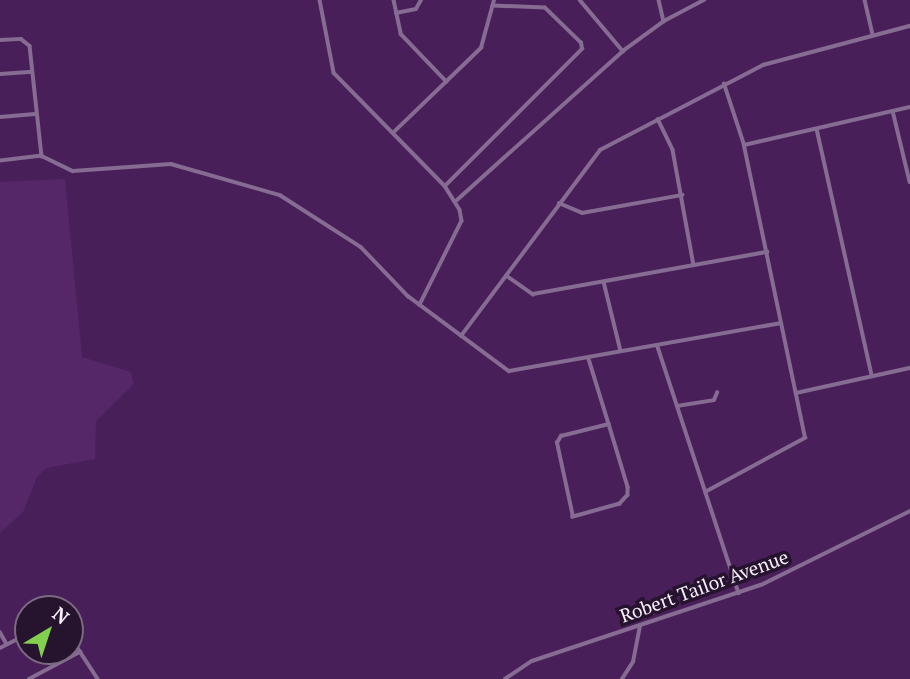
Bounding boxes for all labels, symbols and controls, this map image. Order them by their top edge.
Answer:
street label: Robert Tailor Avenue [616,545,792,627]
north arrow [14,595,84,665]
text: N [48,601,75,629]

